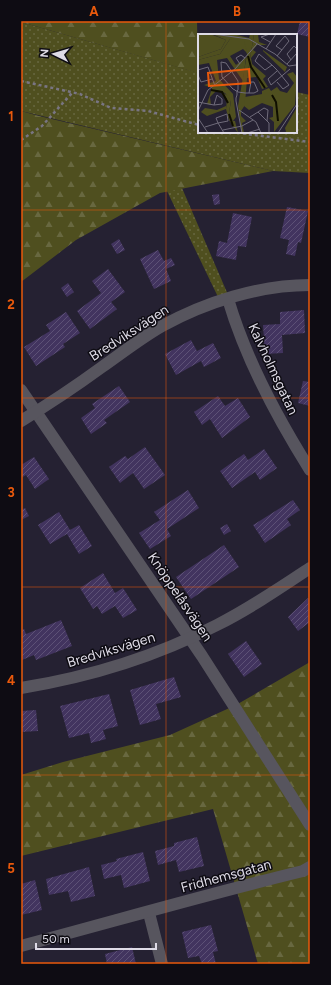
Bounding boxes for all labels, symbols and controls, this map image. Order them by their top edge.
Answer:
text: A [89,4,99,19]
text: B [233,4,241,19]
north arrow [34,34,74,74]
inset map [198,34,297,133]
text: N [38,48,51,58]
text: 1 [8,109,14,124]
text: 2 [7,297,15,312]
street label: Bredviksvägen [86,301,172,365]
street label: Kalvholmsgatan [244,321,302,418]
text: 3 [7,485,15,500]
street label: Knöppelåsvägen [144,549,216,645]
street label: Bredviksvägen [65,629,157,671]
text: 4 [7,673,15,688]
street label: Fridhemsgatan [179,856,273,896]
text: 5 [7,861,15,876]
scale bar [36,925,156,951]
text: 50 m [42,932,70,946]

